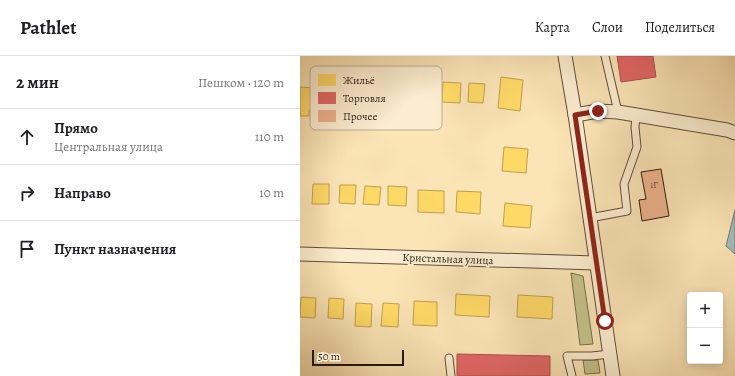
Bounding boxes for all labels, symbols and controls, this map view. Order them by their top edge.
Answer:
text: Pathlet [20,15,76,41]
text: Карта [535,18,570,37]
text: Слои [592,18,623,37]
text: Поделиться [645,18,715,37]
legend [310,66,442,130]
text: 2 мин [16,71,59,94]
text: Жильё [343,73,375,88]
text: Пешком · 120 m [198,74,284,91]
text: Торговля [343,91,386,106]
route end [589,102,607,120]
text: Прочее [343,109,377,124]
text: Прямо [54,118,98,138]
icon: ahead [16,126,38,148]
text: 110 m [255,128,284,145]
text: Центральная улица [54,138,163,155]
house number: 1Г [650,179,658,191]
icon: right [16,182,38,204]
text: Направо [54,183,111,203]
text: 10 m [259,184,284,201]
icon: arrive [16,238,38,260]
text: Пункт назначения [54,239,176,259]
street label: Кристальная улица [402,250,495,268]
map controls [687,292,723,364]
button: + [687,292,723,328]
route start [596,312,614,330]
button: − [687,328,723,364]
scale bar [312,348,404,367]
text: 50 m [318,349,340,364]

